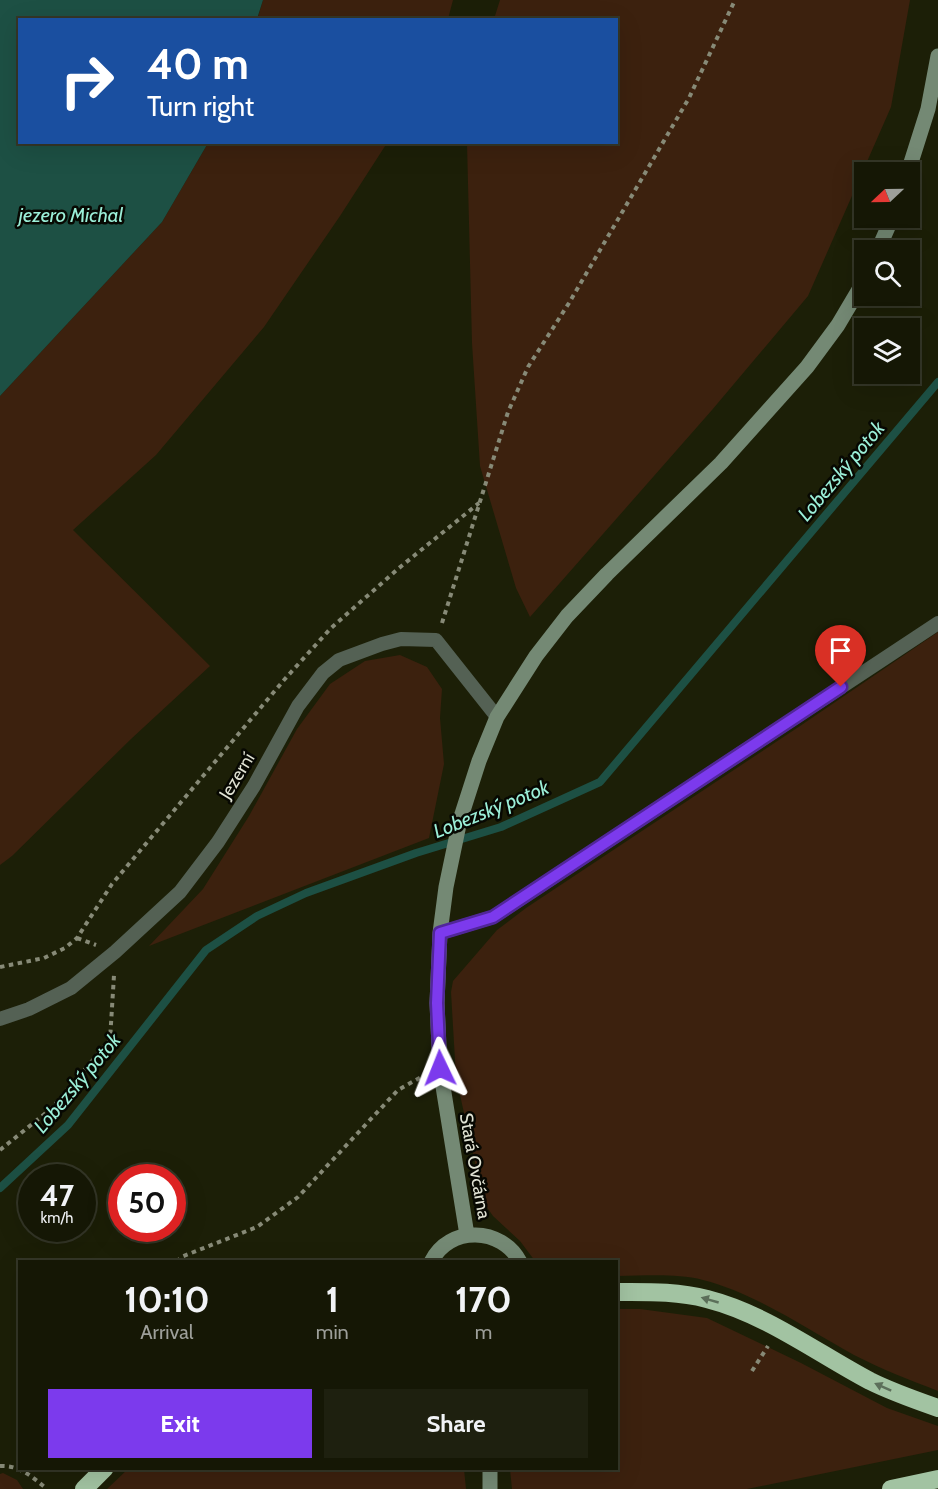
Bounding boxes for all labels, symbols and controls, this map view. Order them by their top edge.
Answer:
text: 40 m [147,38,249,90]
icon: right [48,42,126,120]
text: Turn right [147,90,254,123]
north arrow [854,162,920,228]
map controls [854,162,920,384]
water label: jezero Michal [17,203,123,227]
button: search [854,240,920,306]
button: layers [854,318,920,384]
water label: Lobezský potok [792,415,891,526]
pin [815,625,866,687]
icon: arrive [824,634,857,667]
street label: Jezerní [214,748,260,804]
water label: Lobezský potok [430,774,554,843]
water label: Lobezský potok [28,1027,127,1138]
position arrow [408,1036,472,1100]
street label: Stará Ovčárna [455,1111,495,1221]
speed limit sign: 50 [108,1164,186,1242]
text: 47 [40,1177,74,1214]
text: km/h [41,1209,73,1227]
text: 10:10 [124,1277,210,1321]
text: 1 [326,1277,339,1321]
text: 170 [455,1277,512,1321]
one-way arrow [700,1295,718,1304]
text: Arrival [140,1320,194,1344]
text: min [316,1320,349,1344]
text: m [475,1320,492,1344]
one-way arrow [874,1382,892,1392]
button: Exit [48,1389,312,1458]
button: Share [324,1389,588,1458]

